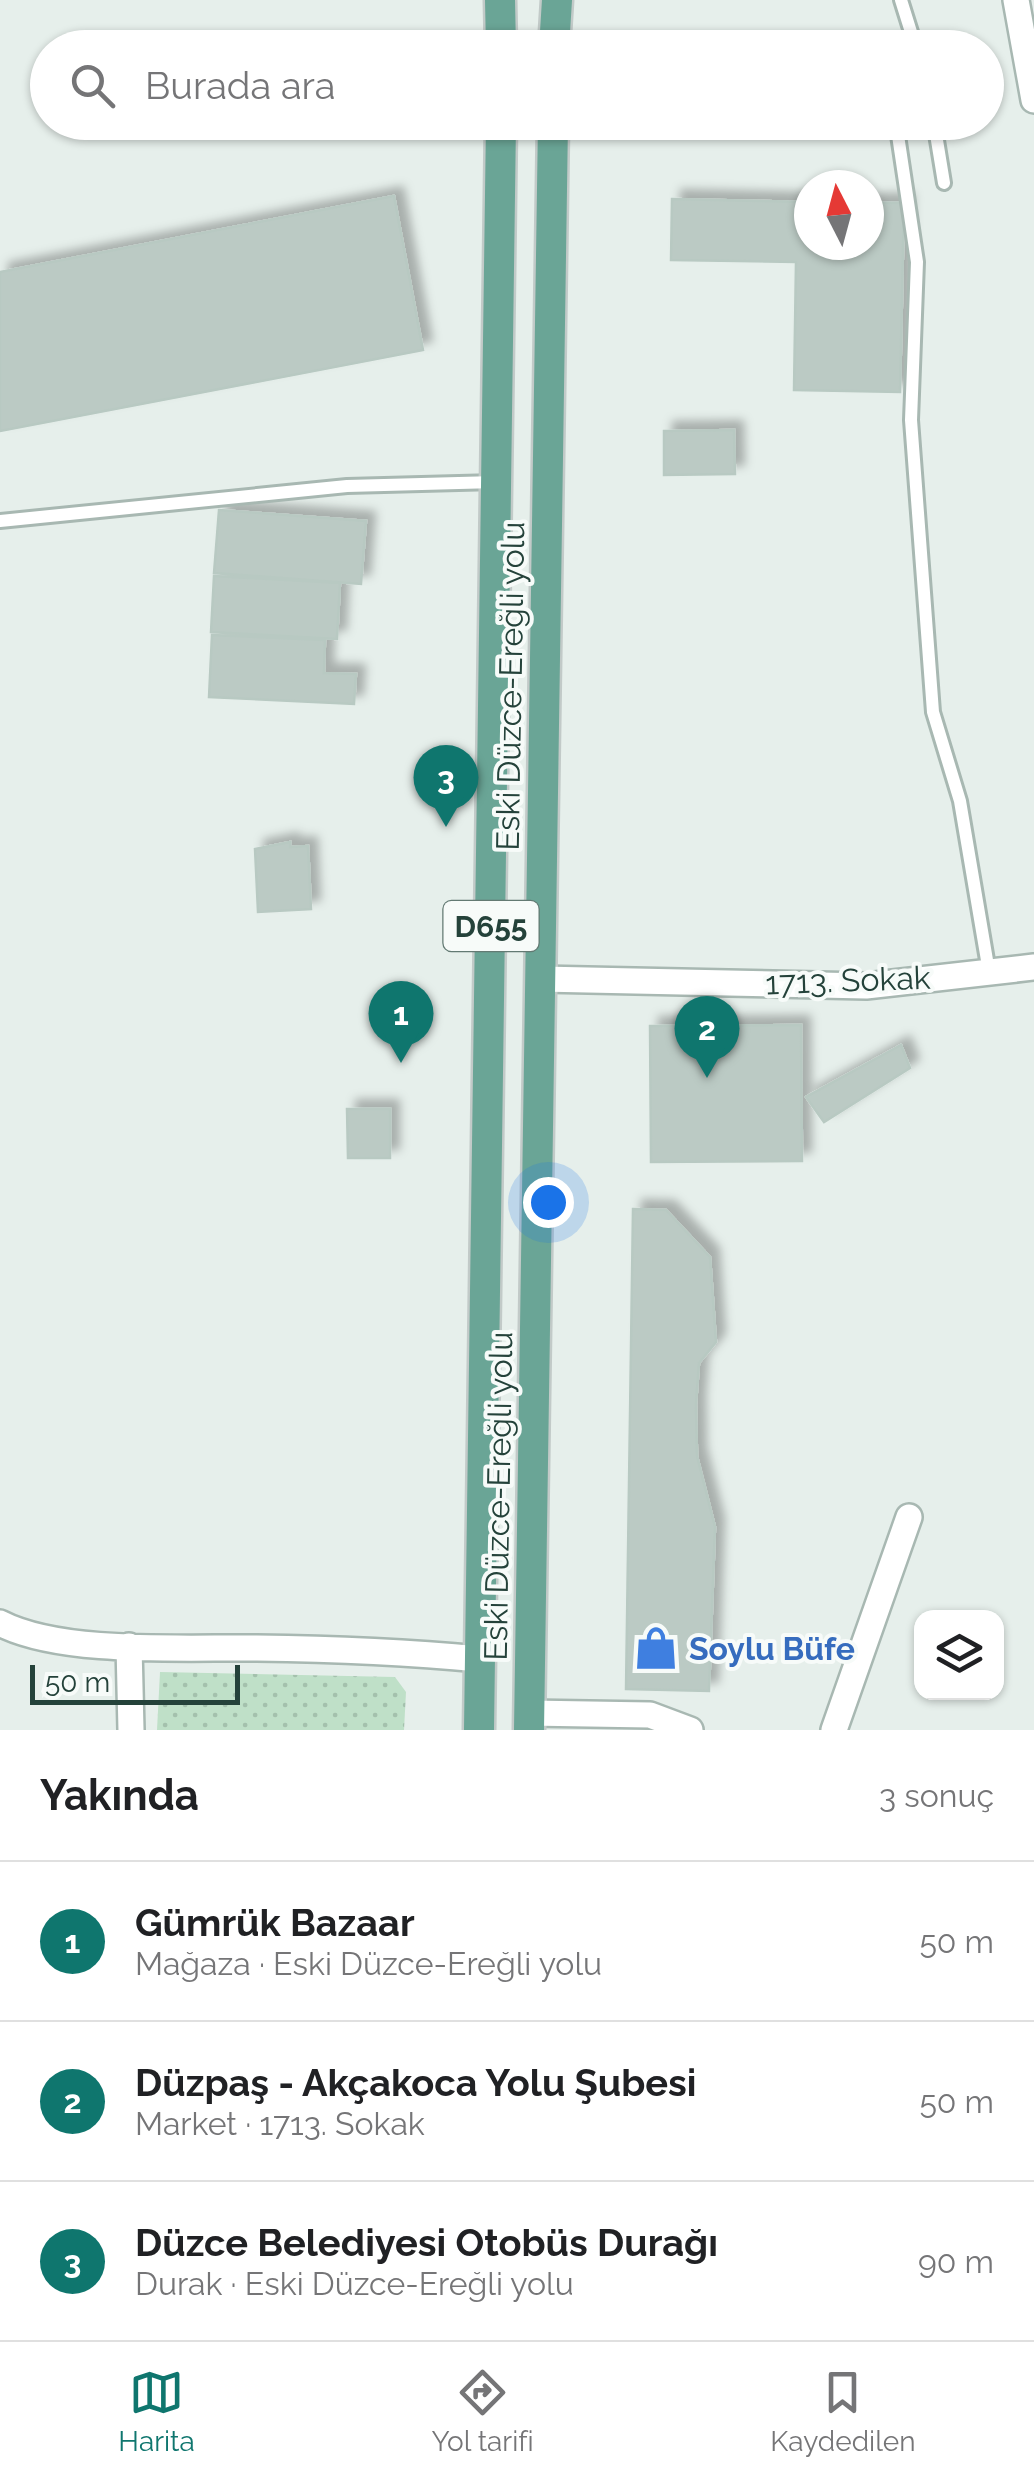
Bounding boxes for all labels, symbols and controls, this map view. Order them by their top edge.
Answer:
search box [30,30,1004,140]
icon: search [65,58,120,113]
text: Burada ara [145,63,336,108]
north arrow [794,170,884,260]
street label: Eski Düzce-Ereğli yolu [489,521,531,851]
pin: 3 [414,744,478,827]
road number: D655 [444,901,538,951]
street label: 1713. Sokak [765,959,931,1001]
pin: 1 [368,980,434,1063]
pin: 2 [674,996,740,1078]
your location [523,1177,574,1228]
street label: Eski Düzce-Ereğli yolu [477,1331,519,1661]
map controls [914,1610,1004,1700]
button: layers [914,1610,1004,1700]
shop icon: Soylu Büfe [632,1624,680,1672]
place label: Soylu Büfe [689,1630,855,1667]
scale bar [30,1660,240,1704]
text: 50 m [45,1666,110,1699]
text: Yakında [40,1771,199,1820]
text: 3 sonuç [879,1777,994,1814]
text: Gümrük Bazaar [135,1900,415,1945]
text: 1 [65,1923,80,1960]
text: 50 m [919,1923,994,1960]
text: Mağaza · Eski Düzce-Ereğli yolu [135,1945,602,1982]
text: Düzpaş - Akçakoca Yolu Şubesi [135,2060,697,2105]
text: 2 [63,2083,82,2120]
text: 50 m [919,2083,994,2120]
text: Market · 1713. Sokak [135,2105,425,2142]
text: Düzce Belediyesi Otobüs Durağı [135,2220,718,2265]
text: 3 [64,2243,81,2280]
text: 90 m [918,2243,994,2280]
text: Durak · Eski Düzce-Ereğli yolu [135,2265,574,2302]
tab: Harita [118,2365,195,2458]
tab: Yol tarifi [431,2365,534,2458]
tab: Kaydedilen [770,2365,916,2458]

